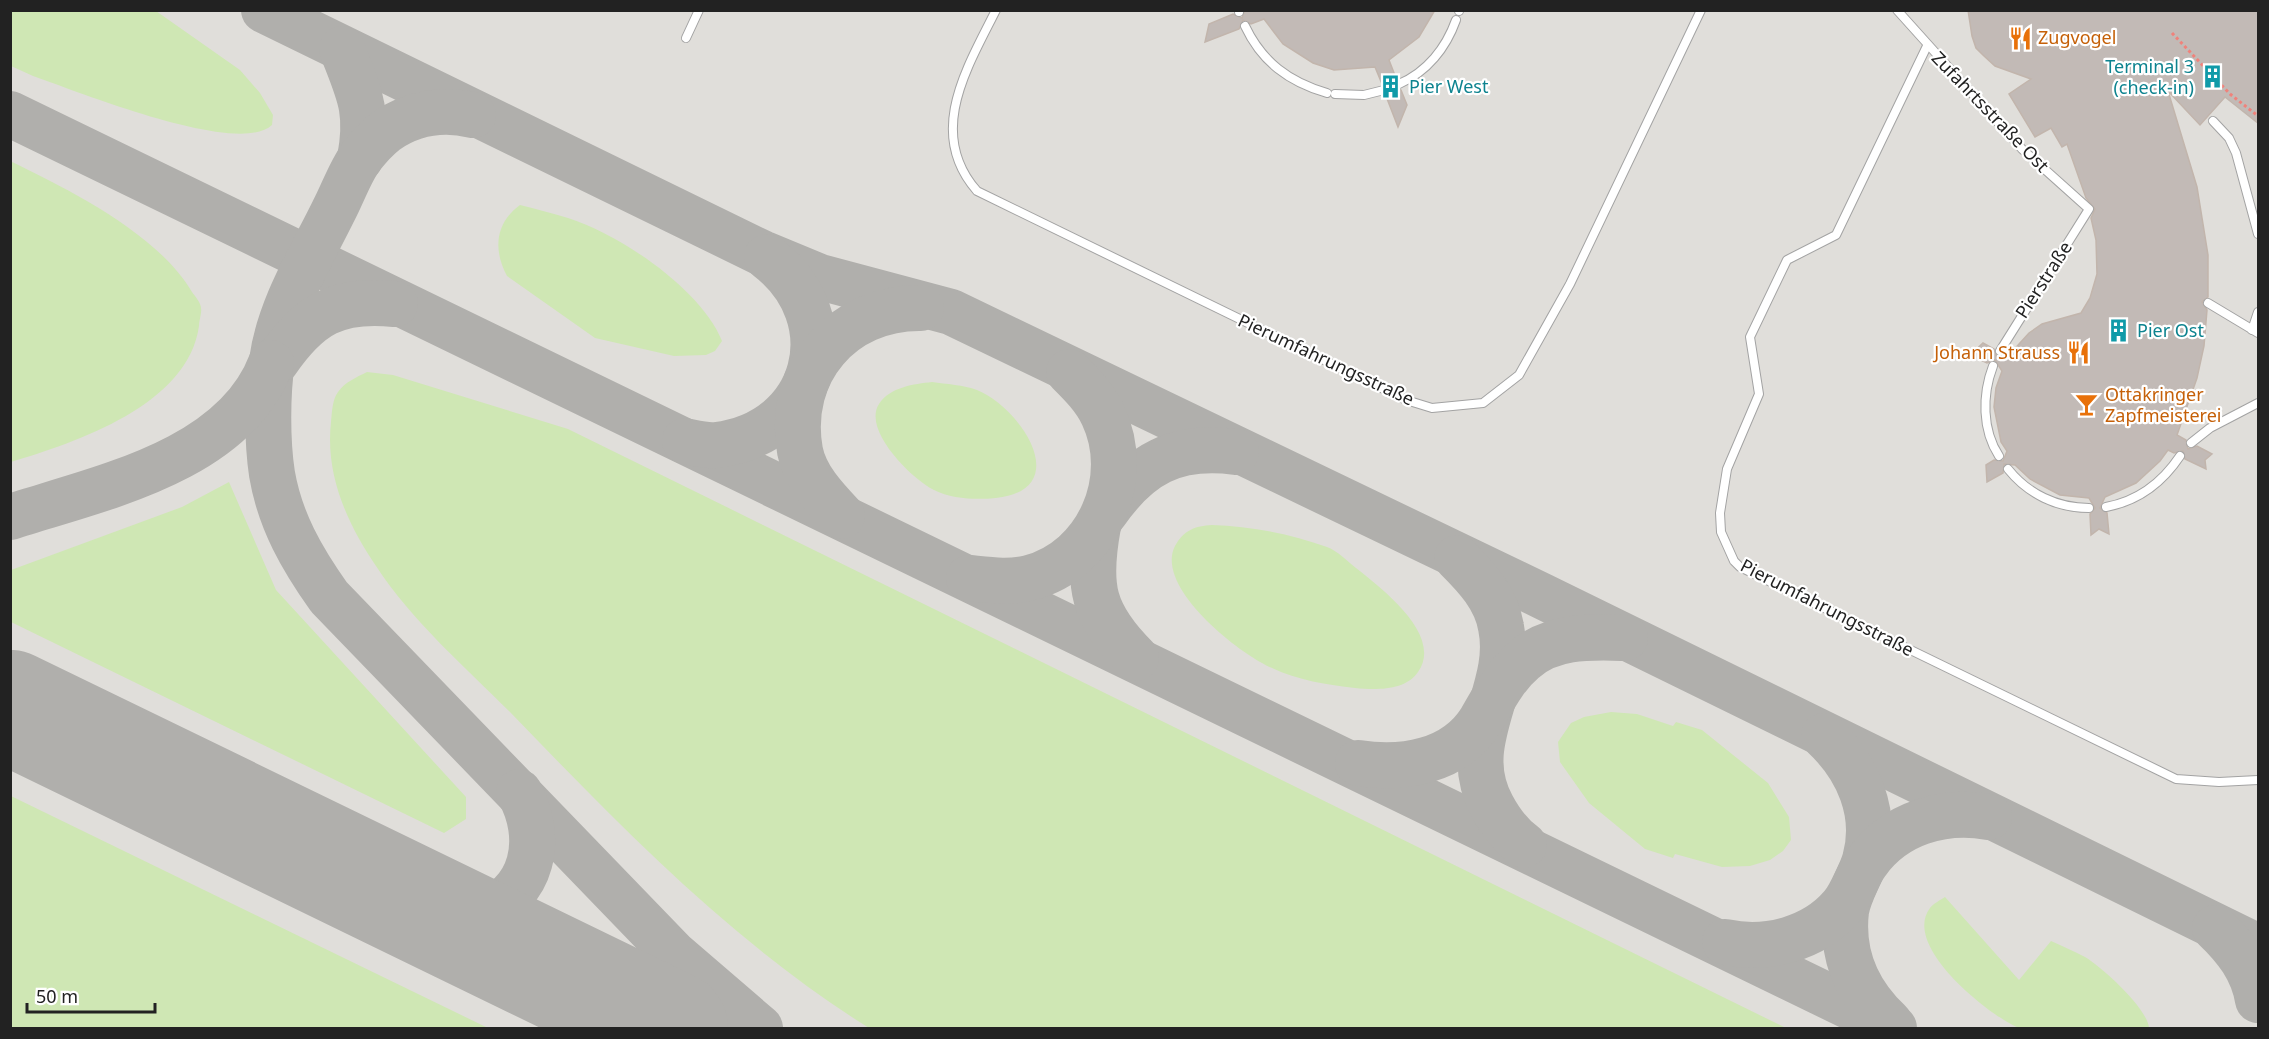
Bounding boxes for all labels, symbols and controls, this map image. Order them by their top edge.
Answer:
restaurant icon: Zugvogel [2007,25,2033,51]
place label: Zugvogel [2038,25,2116,49]
street label: Zufahrtsstraße Ost [1927,46,2055,177]
place label: Terminal 3 (check-in) [2105,54,2194,99]
building icon: Terminal 3 (check-in) [2199,64,2225,90]
building icon: Pier West [1378,74,1404,100]
place label: Pier West [1409,74,1489,98]
street label: Pierstraße [2009,236,2077,322]
street label: Pierumfahrungsstraße [1234,308,1418,410]
building icon: Pier Ost [2106,318,2132,344]
place label: Pier Ost [2137,318,2204,342]
place label: Johann Strauss [1932,340,2060,364]
restaurant icon: Johann Strauss [2065,340,2091,366]
place label: Ottakringer Zapfmeisterei [2105,382,2221,427]
bar icon: Ottakringer Zapfmeisterei [2074,392,2100,418]
street label: Pierumfahrungsstraße [1737,553,1918,661]
scale bar [27,976,154,1014]
text: 50 m [36,984,78,1008]

